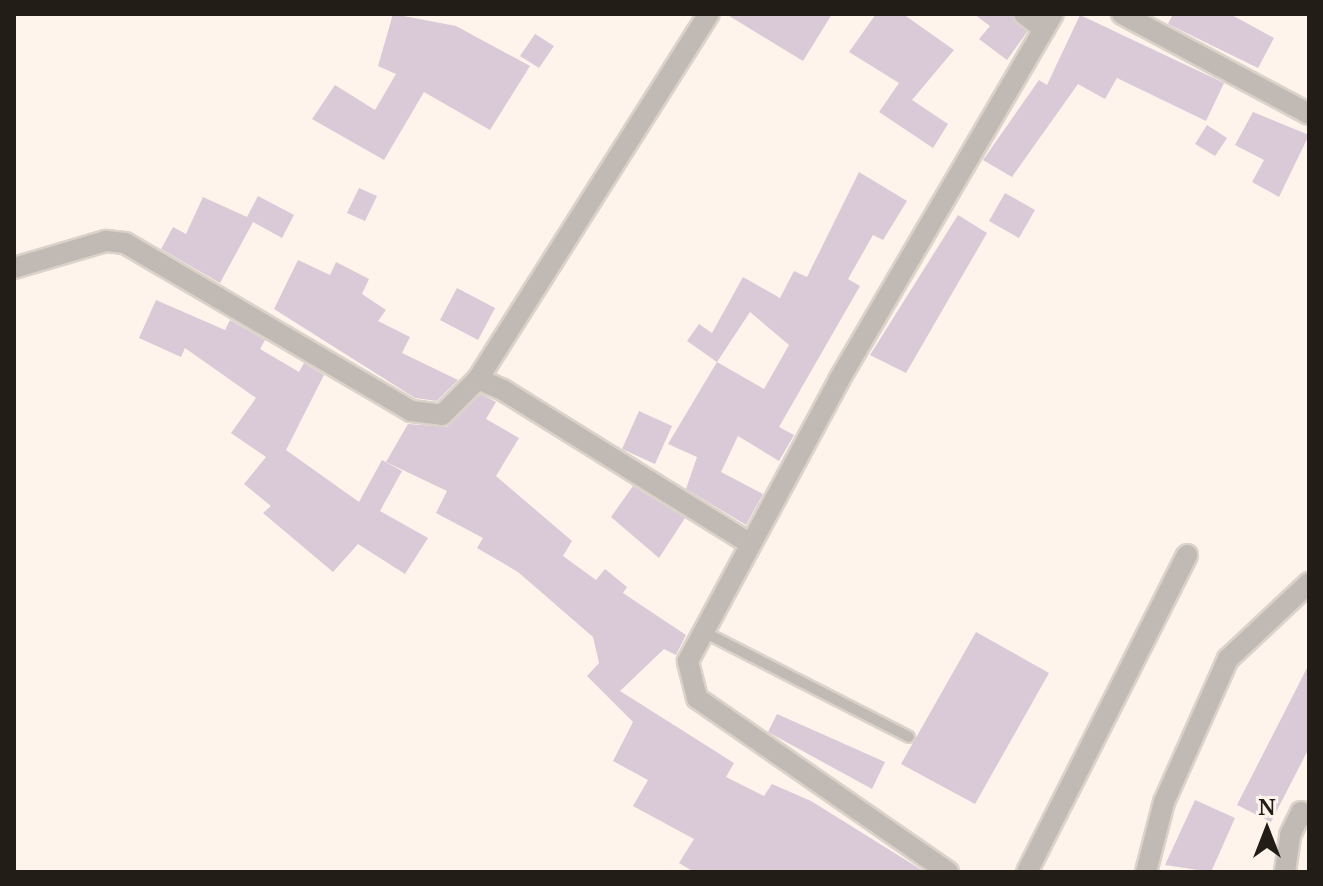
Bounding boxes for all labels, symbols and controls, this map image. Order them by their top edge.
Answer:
north arrow [1227,790,1307,870]
text: N [1258,791,1276,821]

